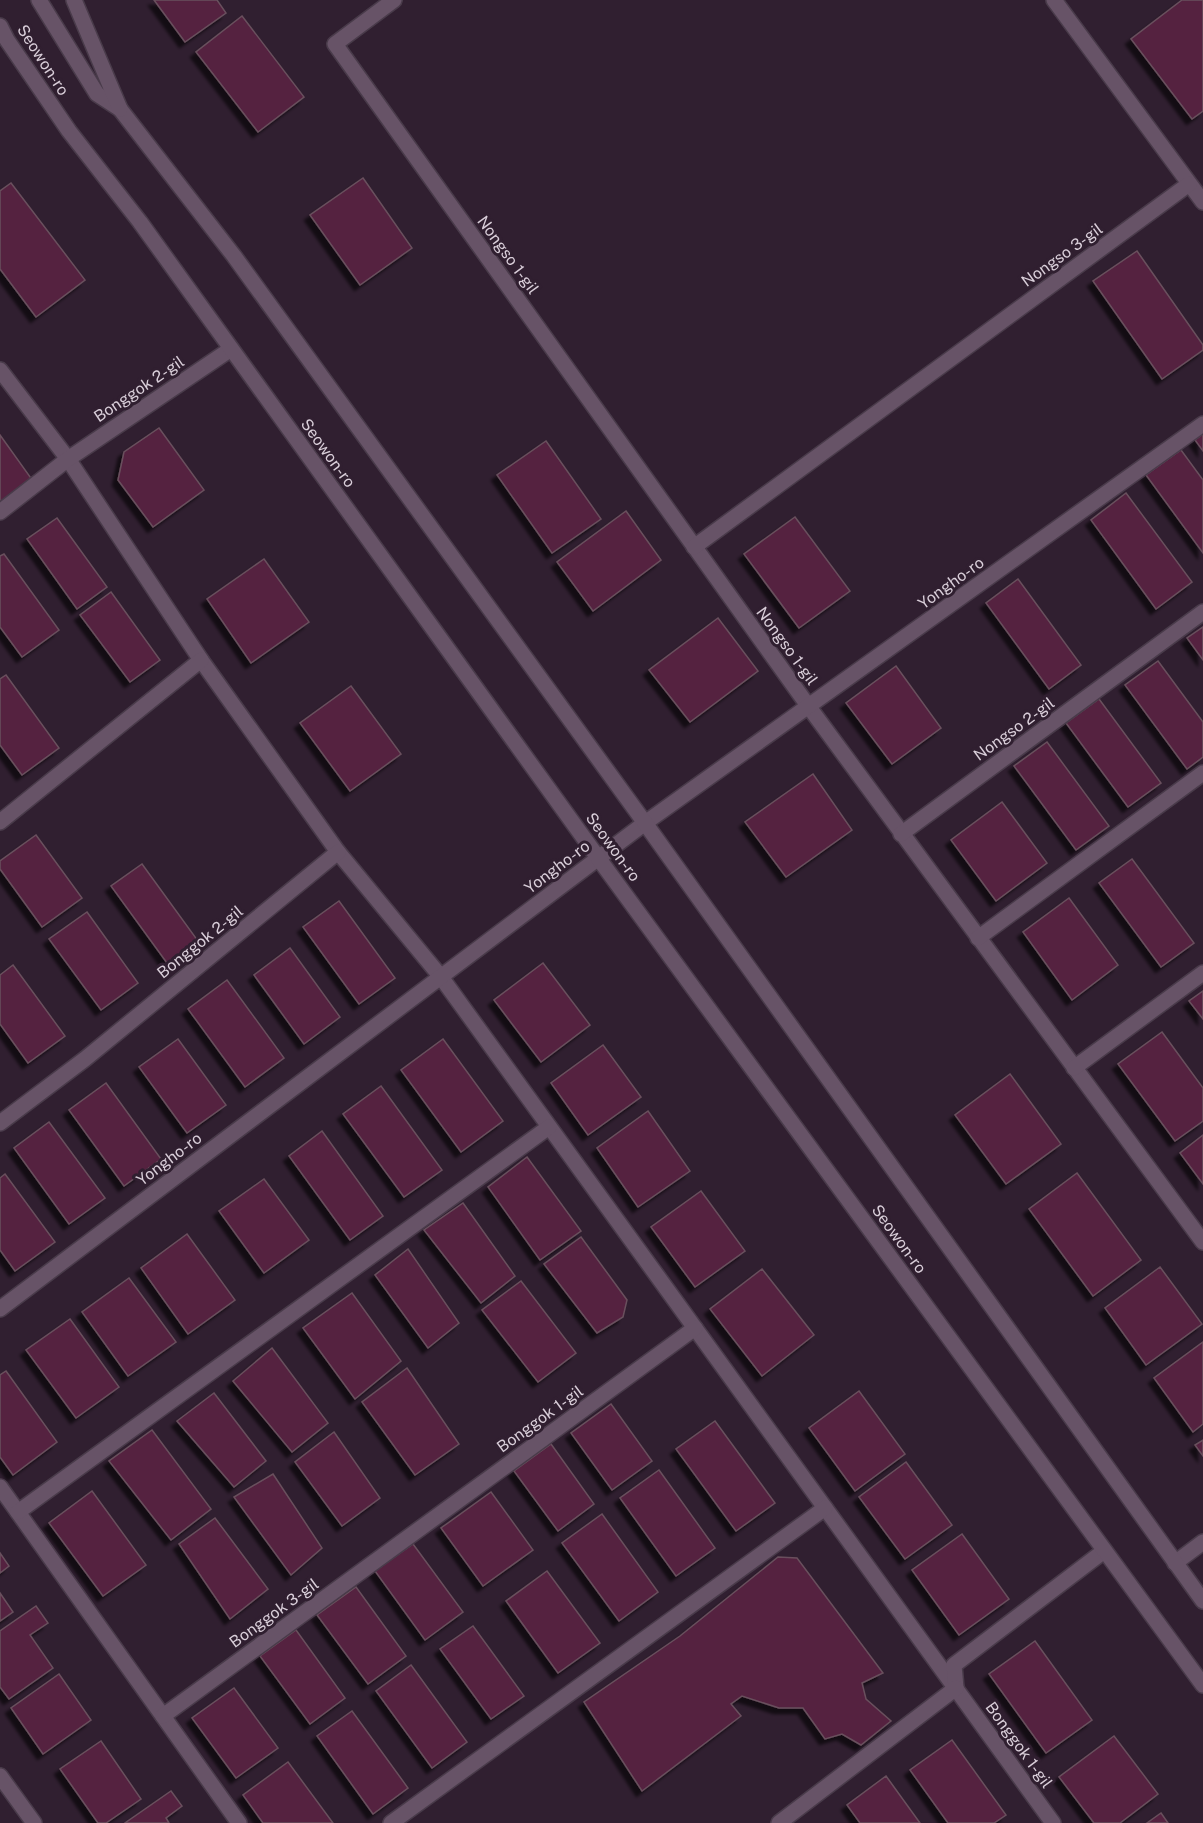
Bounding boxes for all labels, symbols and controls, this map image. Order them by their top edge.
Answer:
street label: Seowon-ro [13,21,73,99]
street label: Nongso 1-gil [473,212,543,298]
street label: Nongso 3-gil [1018,219,1106,291]
street label: Bonggok 2-gil [90,352,188,426]
street label: Seowon-ro [297,415,359,491]
street label: Yongho-ro [914,553,988,613]
street label: Nongso 1-gil [752,603,822,689]
street label: Nongso 2-gil [970,693,1058,765]
street label: Seowon-ro [582,809,644,885]
street label: Yongho-ro [521,836,593,898]
street label: Bonggok 2-gil [153,902,247,982]
street label: Yongho-ro [133,1128,205,1190]
street label: Seowon-ro [868,1201,930,1277]
street label: Bonggok 1-gil [493,1381,587,1457]
street label: Bonggok 3-gil [226,1574,322,1652]
street label: Bonggok 1-gil [981,1698,1057,1792]

